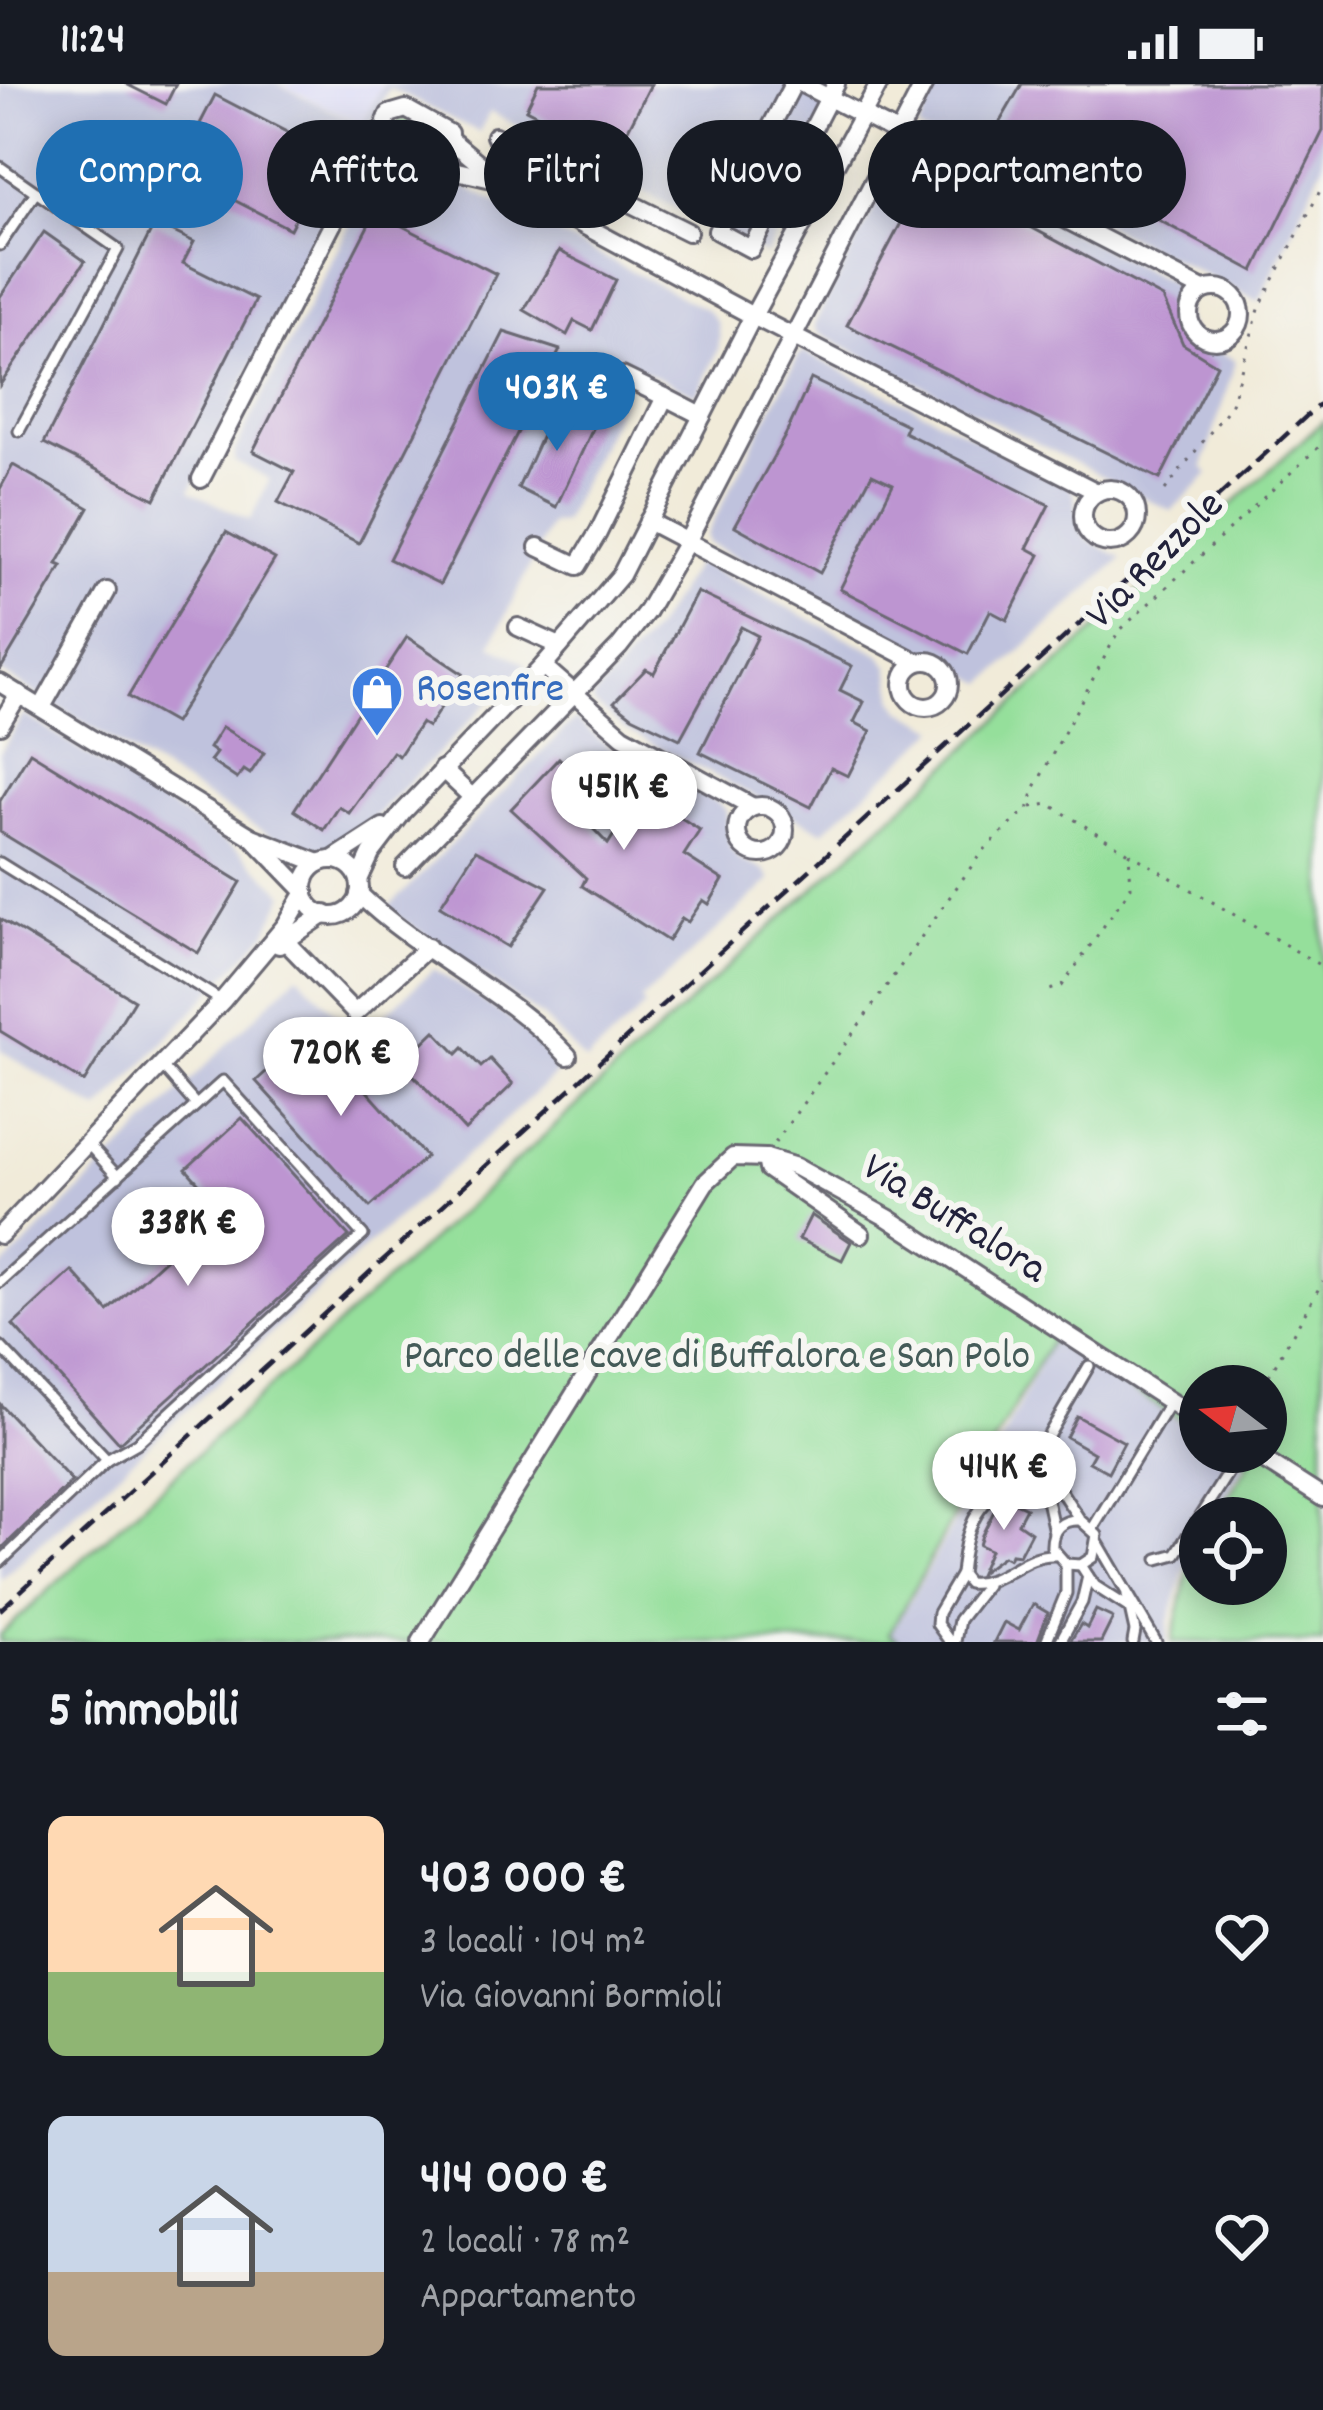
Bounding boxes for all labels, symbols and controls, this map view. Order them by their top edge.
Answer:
text: 11:24 [60,10,126,74]
chip: Compra [36,120,243,228]
chip: Affitta [267,120,460,228]
chip: Filtri [484,120,643,228]
chip: Nuovo [667,120,844,228]
chip: Appartamento [868,120,1186,228]
pin: 403K € [459,352,655,454]
text: 403K € [505,363,609,418]
street label: Via Rezzole [1074,479,1240,645]
place label: Rosenfire [416,662,564,722]
shop icon: Rosenfire [349,664,405,738]
pin: 451K € [526,751,722,853]
text: 451K € [578,762,670,817]
pin: 720K € [243,1017,439,1119]
text: 720K € [290,1028,392,1083]
street label: Via Buffalora [849,1141,1058,1302]
pin: 338K € [90,1187,286,1289]
text: 338K € [139,1198,237,1253]
park label: Parco delle cave di Buffalora e San Polo [404,1329,1030,1389]
north arrow [1179,1365,1287,1473]
map controls [1179,1365,1287,1605]
pin: 414K € [906,1431,1102,1533]
text: 414K € [959,1442,1049,1497]
button: locate [1179,1497,1287,1605]
text: 5 immobili [48,1678,238,1750]
icon: filters [1209,1681,1275,1747]
text: 403 000 € [420,1845,627,1917]
icon: home [144,1864,288,2008]
icon: heart [1209,1903,1275,1969]
text: 3 locali · 104 m² [420,1917,646,1972]
text: Via Giovanni Bormioli [420,1972,722,2027]
text: 414 000 € [420,2145,609,2217]
icon: home [144,2164,288,2308]
icon: heart [1209,2203,1275,2269]
text: 2 locali · 78 m² [420,2217,630,2272]
text: Appartamento [420,2272,636,2327]

